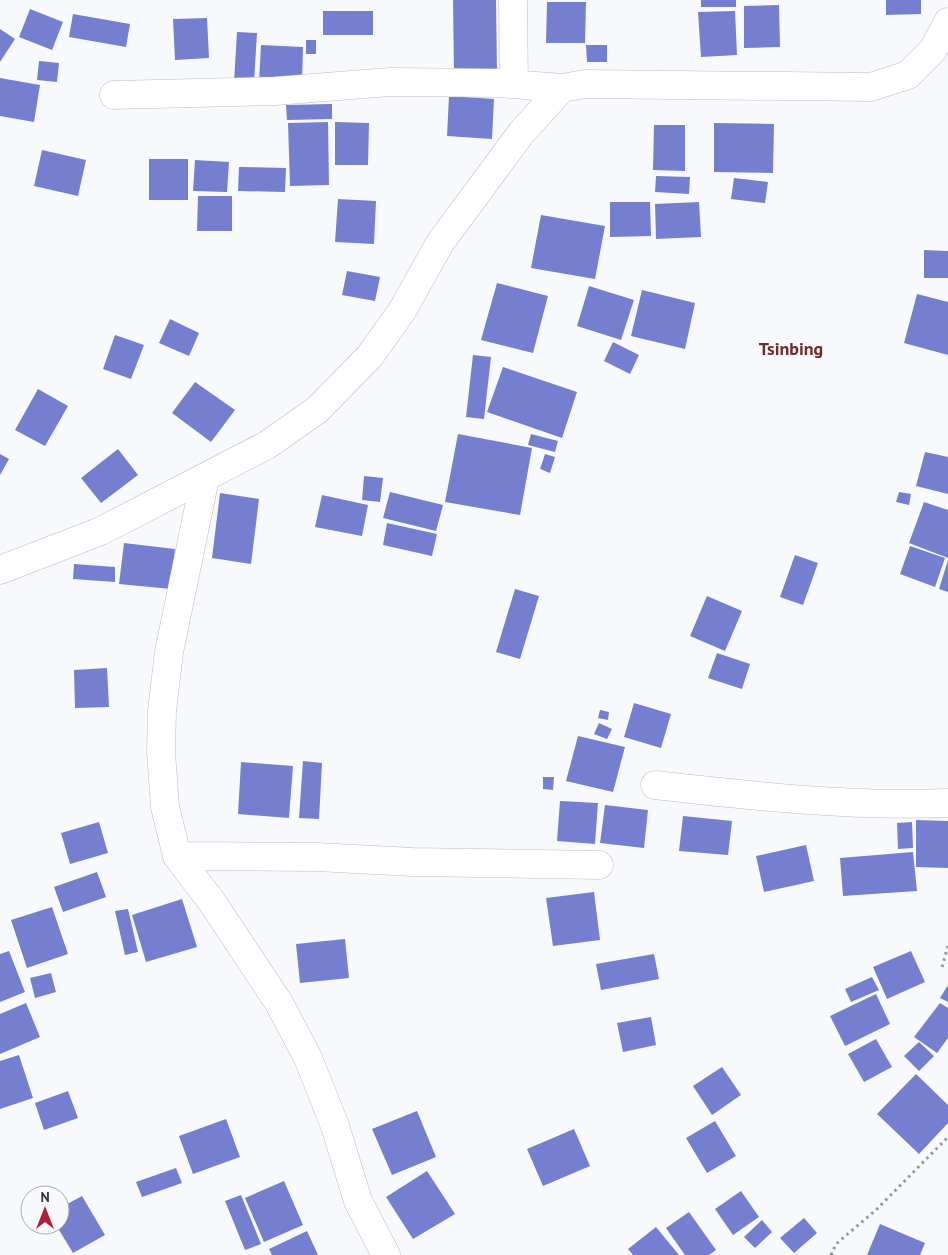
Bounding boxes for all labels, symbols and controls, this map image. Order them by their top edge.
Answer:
district label: Tsinbing [759,337,823,360]
north arrow [20,1185,70,1235]
text: N [40,1188,50,1206]

